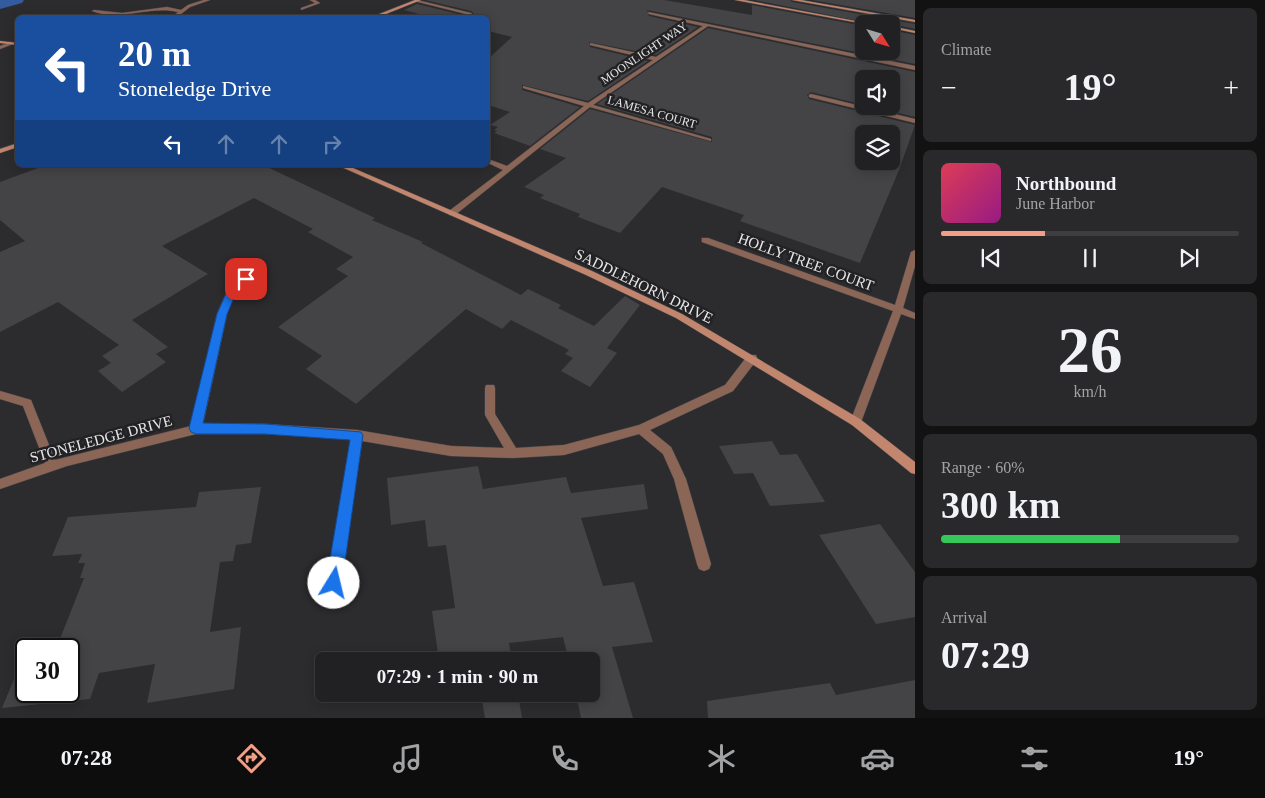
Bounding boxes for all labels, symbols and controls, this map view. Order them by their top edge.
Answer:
north arrow [855,15,900,60]
map controls [855,15,900,170]
street label: MOONLIGHT WAY [598,19,690,87]
icon: left [35,35,100,100]
text: 20 m [118,35,191,74]
text: Climate [941,41,992,58]
text: 19° [1063,66,1117,108]
button: sound [855,70,900,115]
text: − [941,72,957,103]
text: + [1223,72,1239,103]
text: Stoneledge Drive [118,76,271,101]
street label: LAMESA COURT [606,93,699,132]
button: layers [855,125,900,170]
icon: left [159,130,187,158]
icon: ahead [212,130,240,158]
icon: ahead [265,130,293,158]
icon: right [318,130,346,158]
text: Northbound [1016,173,1116,194]
text: June Harbor [1016,195,1095,212]
street label: HOLLY TREE COURT [736,230,876,294]
icon: previous [977,244,1005,272]
icon: pause [1076,244,1104,272]
icon: next [1175,244,1203,272]
street label: SADDLEHORN DRIVE [573,246,715,326]
pin [225,258,267,300]
icon: arrive [232,265,260,293]
text: 26 [1058,314,1123,386]
text: km/h [1074,383,1106,400]
street label: STONELEDGE DRIVE [28,412,174,466]
text: Range · 60% [941,459,1025,476]
text: 300 km [941,484,1060,526]
position arrow [307,556,359,608]
text: Arrival [941,609,987,626]
text: 07:29 [941,634,1030,676]
speed limit sign: 30 [15,638,80,703]
text: 07:29 · 1 min · 90 m [377,666,538,687]
icon: directions [234,741,269,776]
icon: music [390,741,425,776]
icon: phone [547,741,582,776]
icon: climate [704,741,739,776]
icon: car [860,741,895,776]
icon: filters [1017,741,1052,776]
text: 07:28 [61,745,112,770]
text: 19° [1173,745,1204,770]

